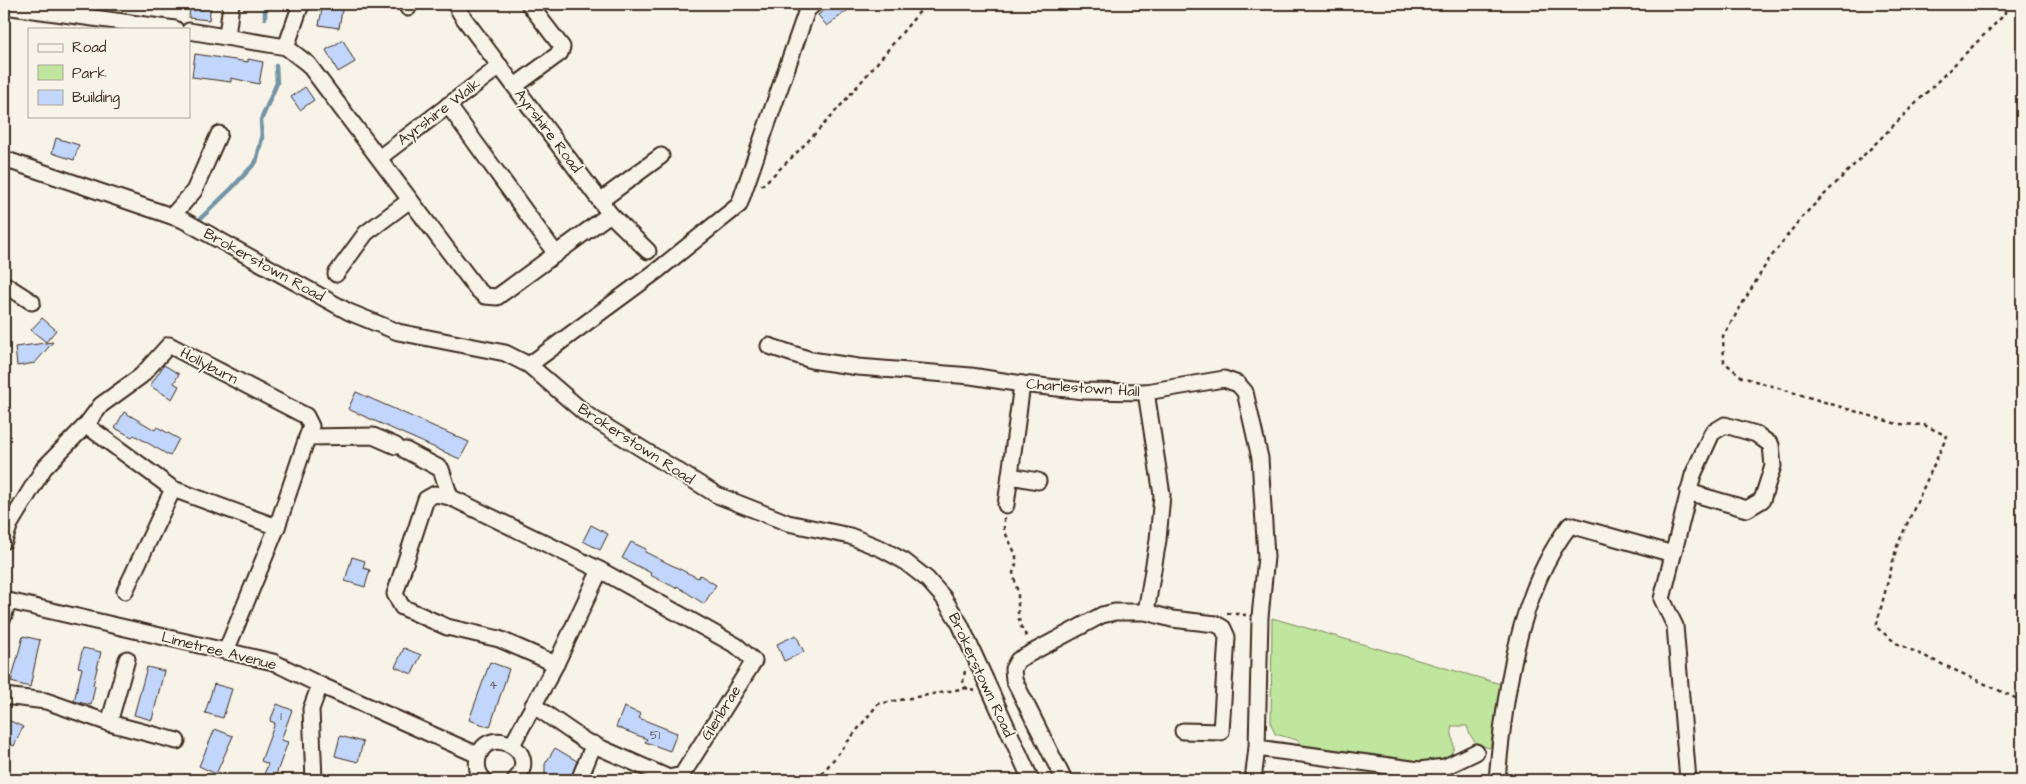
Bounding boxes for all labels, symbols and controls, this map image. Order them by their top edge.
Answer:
legend [28,28,190,118]
text: Road [72,37,107,58]
text: Park [72,63,107,84]
street label: Ayrshire Walk [393,74,485,151]
street label: Ayrshire Road [509,85,587,178]
text: Building [72,87,120,109]
street label: Brokerstown Road [200,223,328,307]
street label: Hollyburn [176,343,242,391]
street label: Charlestown Hall [1026,374,1140,402]
street label: Brokerstown Road [574,398,699,490]
street label: Brokerstown Road [943,609,1019,741]
street label: Limetree Avenue [159,627,279,675]
house number: 4 [489,677,497,694]
street label: Glenbrae [696,682,746,744]
house number: 1 [280,708,282,725]
house number: 51 [650,727,660,744]

